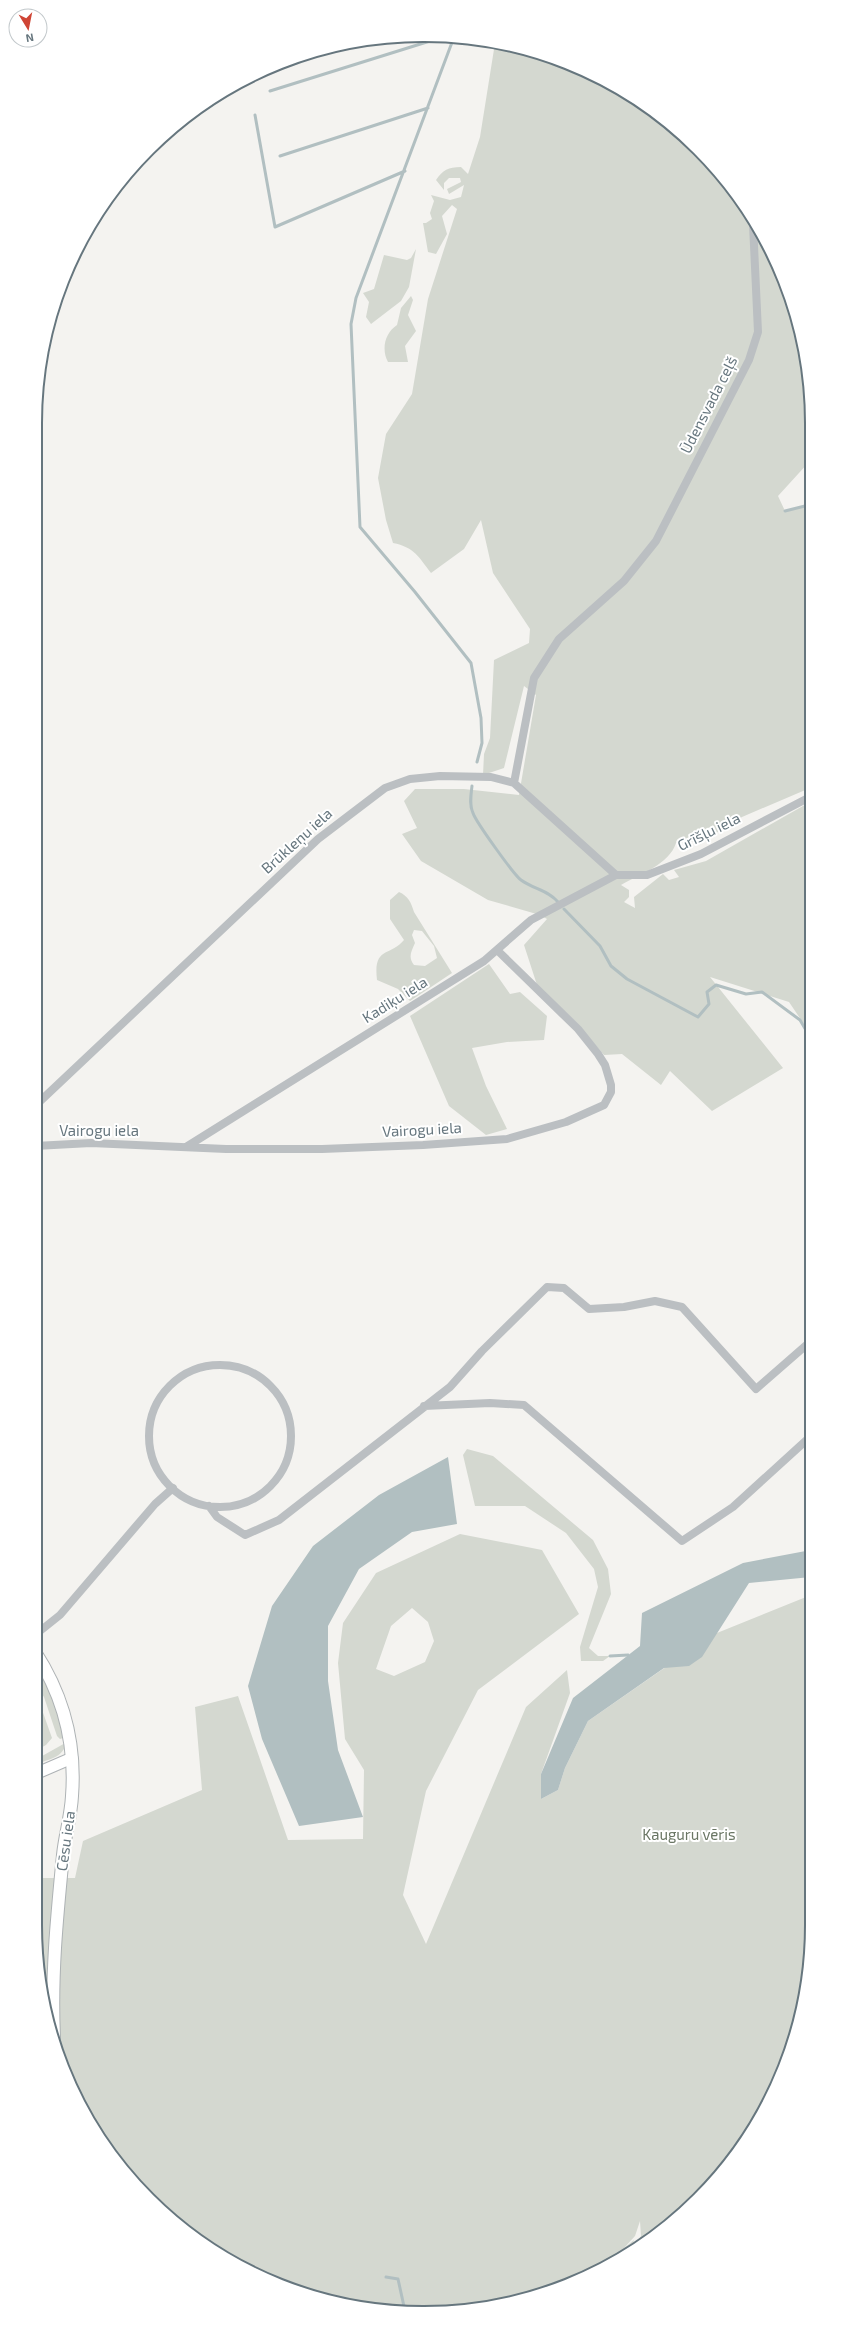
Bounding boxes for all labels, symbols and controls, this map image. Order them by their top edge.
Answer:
north arrow [8,8,48,48]
text: N [25,31,35,45]
street label: Ūdensvada ceļš [676,353,742,457]
street label: Brūkleņu iela [257,804,337,878]
street label: Grīšļu iela [674,808,744,856]
street label: Kadiķu iela [359,972,431,1028]
street label: Vairogu iela [382,1118,462,1140]
street label: Vairogu iela [59,1121,139,1139]
street label: Cēsu iela [52,1810,78,1872]
park label: Kauguru vēris [642,1825,736,1843]

